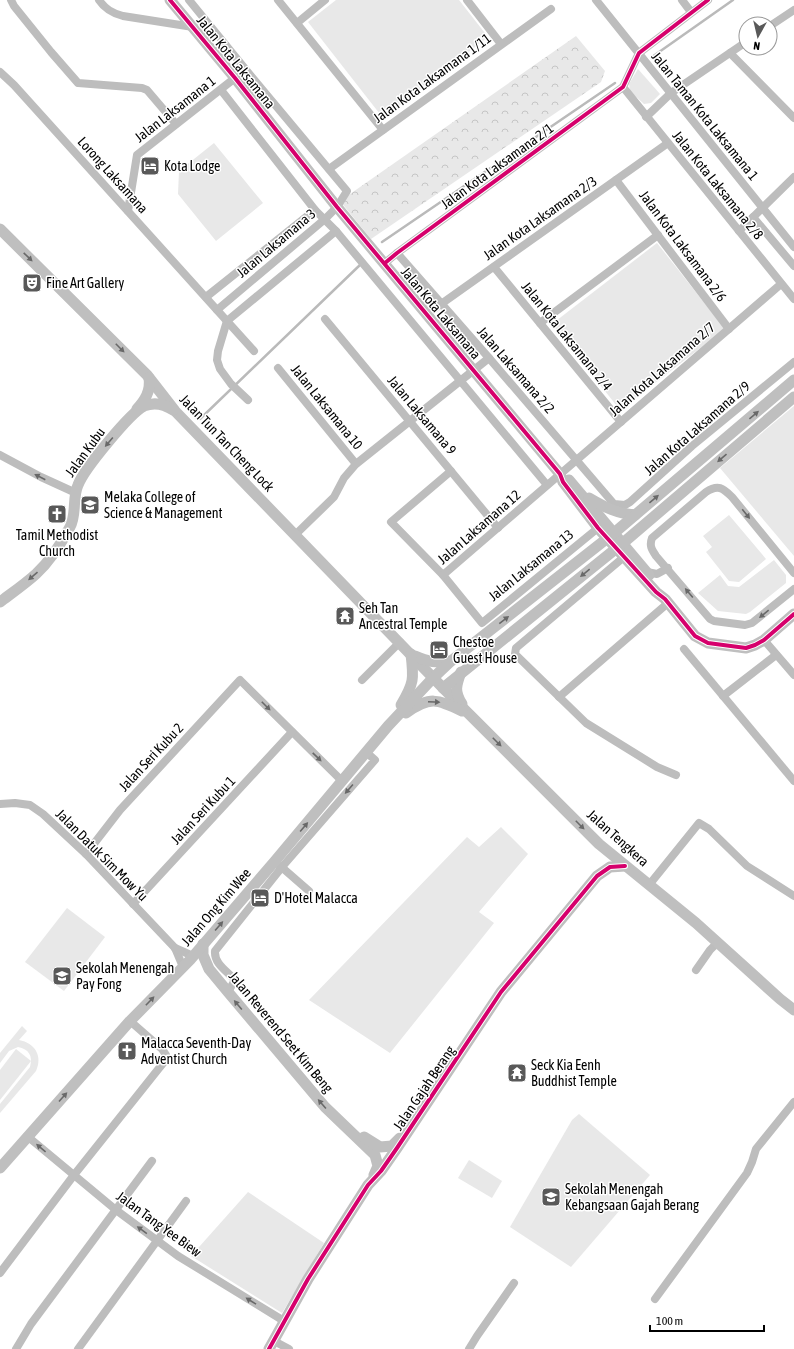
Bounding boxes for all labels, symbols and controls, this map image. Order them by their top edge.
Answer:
street label: Jalan Kota Laksamana [194,12,278,112]
north arrow [738,16,778,56]
street label: Jalan Kota Laksamana 1/11 [370,30,494,126]
text: N [753,40,761,52]
street label: Jalan Taman Kota Laksamana 1 [648,49,762,183]
street label: Jalan Laksamana 1 [132,73,218,145]
street label: Jalan Kota Laksamana 2/1 [438,120,556,212]
street label: Jalan Kota Laksamana 2/8 [669,128,767,243]
street label: Lorong Laksamana [75,134,151,216]
hotel icon: Kota Lodge [139,155,161,177]
place label: Kota Lodge [164,158,220,174]
street label: Jalan Kota Laksamana 2/3 [480,173,600,263]
street label: Jalan Kota Laksamana 2/6 [636,187,730,305]
street label: Jalan Laksamana 3 [233,205,319,281]
one-way arrow [23,252,33,262]
street label: Jalan Kota Laksamana [398,264,484,362]
theatre icon: Fine Art Gallery [21,272,43,294]
place label: Fine Art Gallery [46,275,124,291]
street label: Jalan Kota Laksamana 2/4 [518,279,616,394]
street label: Jalan Kota Laksamana 2/7 [606,319,718,419]
street label: Jalan Laksamana 2/2 [474,324,558,416]
one-way arrow [115,343,125,353]
street label: Jalan Laksamana 10 [288,361,366,453]
street label: Jalan Laksamana 9 [384,372,460,458]
street label: Jalan Kota Laksamana 2/9 [641,378,753,478]
street label: Jalan Tun Tan Cheng Lock [177,391,277,495]
one-way arrow [748,410,759,419]
street label: Jalan Kubu [62,424,108,480]
one-way arrow [104,437,113,448]
one-way arrow [717,453,726,462]
one-way arrow [35,473,46,480]
street label: Jalan Laksamana 12 [434,487,524,567]
place label: Melaka College of Science & Management [104,489,223,521]
school or university icon: Melaka College of Science & Management [79,494,101,516]
one-way arrow [649,494,660,503]
church icon: Tamil Methodist Church [46,503,68,525]
one-way arrow [741,509,750,520]
street label: Jalan Laksamana 13 [485,526,577,604]
place label: Tamil Methodist Church [16,527,98,559]
one-way arrow [580,569,591,578]
one-way arrow [28,572,38,581]
one-way arrow [684,588,693,599]
place label: Seh Tan Ancestral Temple [359,600,447,632]
temple icon: Seh Tan Ancestral Temple [334,605,356,627]
one-way arrow [758,609,769,618]
one-way arrow [498,616,509,624]
place label: Chestoe Guest House [453,634,517,666]
hotel icon: Chestoe Guest House [428,639,450,661]
one-way arrow [428,699,441,705]
one-way arrow [261,701,271,711]
street label: Jalan Seri Kubu 2 [116,720,186,794]
one-way arrow [492,737,502,747]
one-way arrow [312,752,322,762]
street label: Jalan Seri Kubu 1 [168,773,238,847]
one-way arrow [345,785,354,794]
street label: Jalan Datuk Sim Mow Yu [53,806,151,904]
street label: Jalan Tengkera [584,806,652,870]
one-way arrow [575,820,585,830]
one-way arrow [299,822,308,833]
street label: Jalan Ong Kim Wee [178,865,254,949]
hotel icon: D'Hotel Malacca [249,887,271,909]
place label: D'Hotel Malacca [274,890,358,906]
one-way arrow [214,921,224,931]
place label: Sekolah Menengah Pay Fong [76,960,174,992]
school or university icon: Sekolah Menengah Pay Fong [51,965,73,987]
street label: Jalan Reverend Seet Kim Beng [226,968,336,1096]
one-way arrow [145,996,155,1006]
one-way arrow [233,999,242,1010]
place label: Malacca Seventh-Day Adventist Church [141,1035,251,1067]
church icon: Malacca Seventh-Day Adventist Church [116,1040,138,1062]
street label: Jalan Gajah Berang [390,1043,458,1133]
place label: Seck Kia Eenh Buddhist Temple [531,1057,617,1089]
temple icon: Seck Kia Eenh Buddhist Temple [506,1062,528,1084]
one-way arrow [58,1092,67,1102]
one-way arrow [318,1098,327,1109]
one-way arrow [36,1143,46,1152]
place label: Sekolah Menengah Kebangsaan Gajah Berang [565,1181,699,1213]
school or university icon: Sekolah Menengah Kebangsaan Gajah Berang [540,1186,562,1208]
street label: Jalan Tang Yee Biew [114,1188,205,1260]
one-way arrow [137,1226,147,1234]
one-way arrow [246,1297,256,1305]
scale bar [650,1307,764,1333]
text: 100 m [656,1314,683,1328]

